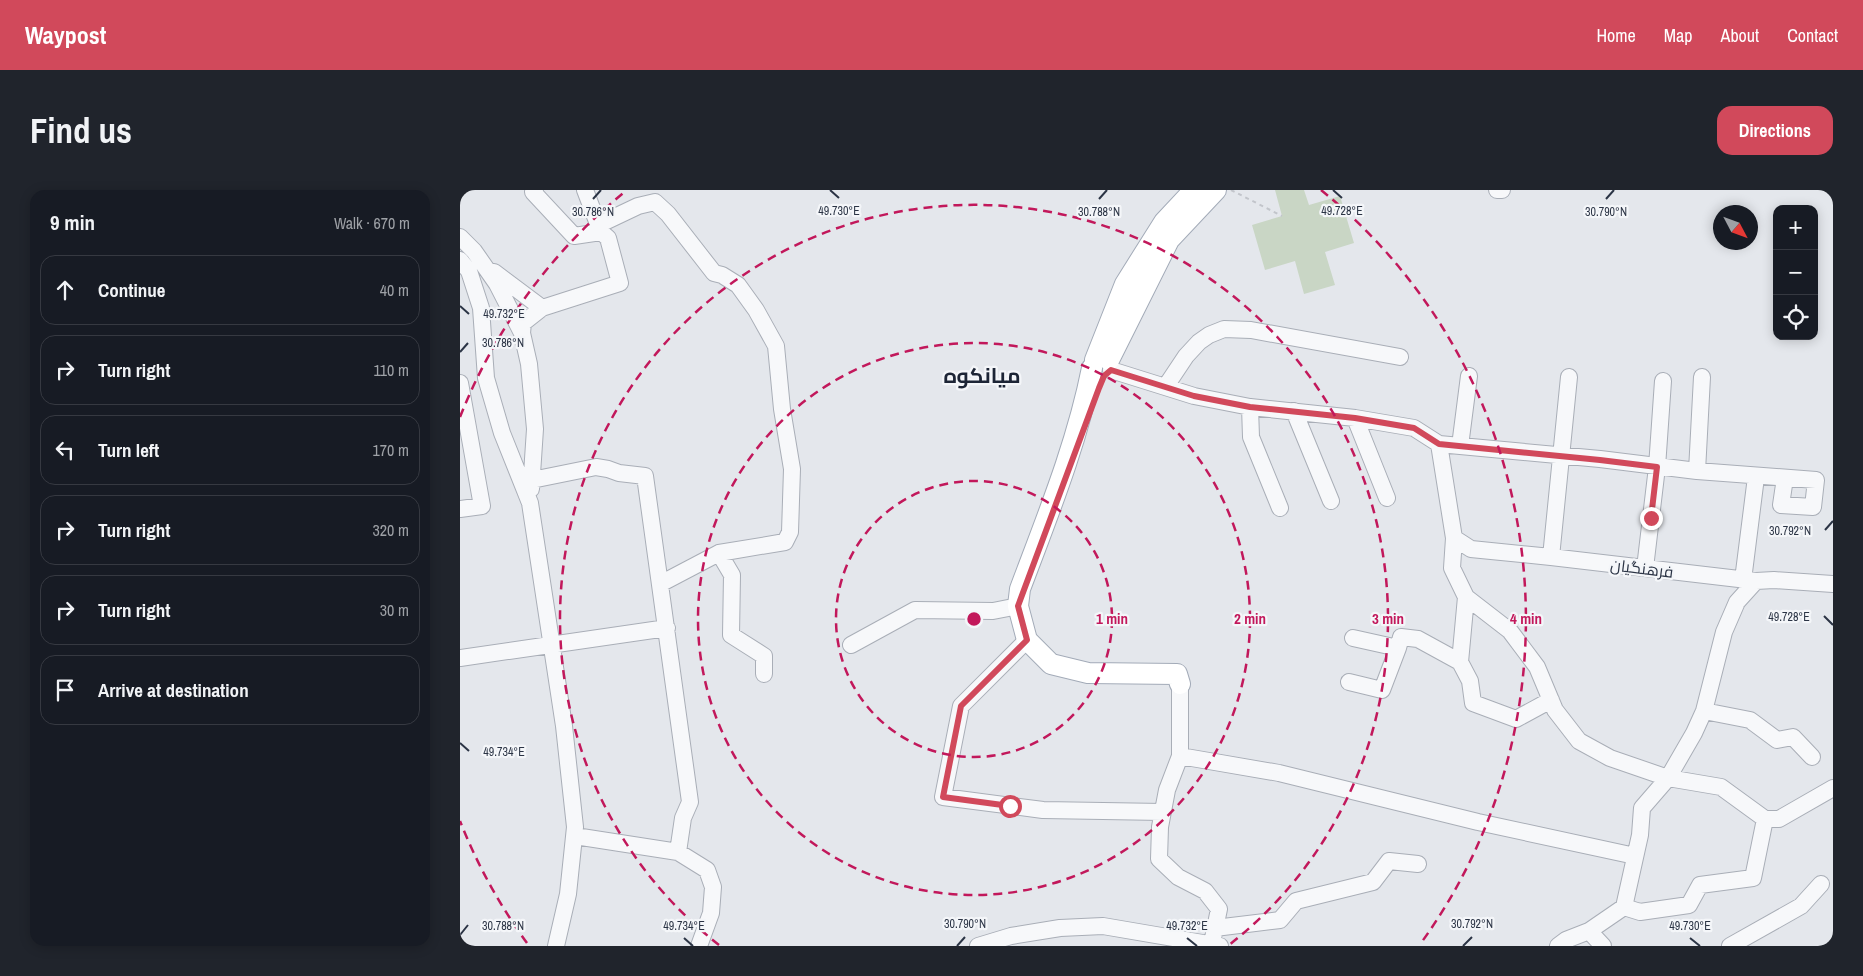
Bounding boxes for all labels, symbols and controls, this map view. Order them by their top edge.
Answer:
text: Waypost [25,19,106,51]
text: Home [1596,23,1636,48]
text: Map [1664,23,1693,48]
text: About [1721,23,1759,48]
text: Contact [1787,23,1838,48]
button: Directions [1717,106,1833,155]
text: Find us [30,107,132,154]
text: 49.730°E [818,203,860,219]
text: 49.728°E [1321,203,1363,219]
text: 30.786°N [572,204,614,220]
text: 30.788°N [1078,204,1120,220]
text: 30.790°N [1585,204,1627,220]
north arrow [1713,205,1758,250]
map controls [1773,205,1818,340]
button: + [1773,205,1818,250]
text: 9 min [50,208,95,237]
text: Walk · 670 m [334,212,410,234]
button: − [1773,250,1818,295]
icon: ahead [51,276,79,304]
text: Continue [98,277,166,303]
text: 40 m [380,279,409,301]
button: locate [1773,295,1818,340]
text: 49.732°E [483,306,525,322]
text: 30.786°N [482,335,524,351]
icon: right [51,356,79,384]
text: Turn right [98,357,170,383]
text: 110 m [373,359,409,381]
district label: میانکوه [943,361,1021,390]
icon: left [51,436,79,464]
text: Turn left [98,437,159,463]
text: 170 m [373,439,409,461]
route end [1640,507,1663,530]
icon: right [51,516,79,544]
text: Turn right [98,517,170,543]
text: 320 m [373,519,409,541]
text: 30.792°N [1769,523,1811,539]
street label: فرهنگیان [1609,553,1675,583]
icon: right [51,596,79,624]
text: Turn right [98,597,170,623]
text: 30 m [380,599,409,621]
text: 1 min [1096,608,1128,629]
text: 2 min [1234,608,1266,629]
text: 3 min [1372,608,1404,629]
text: 4 min [1510,608,1542,629]
text: 49.728°E [1768,609,1810,625]
centre of rings [965,610,983,628]
icon: arrive [51,676,79,704]
text: Arrive at destination [98,677,249,703]
text: 49.734°E [483,744,525,760]
route start [999,795,1022,818]
text: 30.790°N [944,916,986,932]
text: 30.792°N [1451,916,1493,932]
text: 30.788°N [482,918,524,934]
text: 49.734°E [663,918,705,934]
text: 49.732°E [1166,918,1208,934]
text: 49.730°E [1669,918,1711,934]

